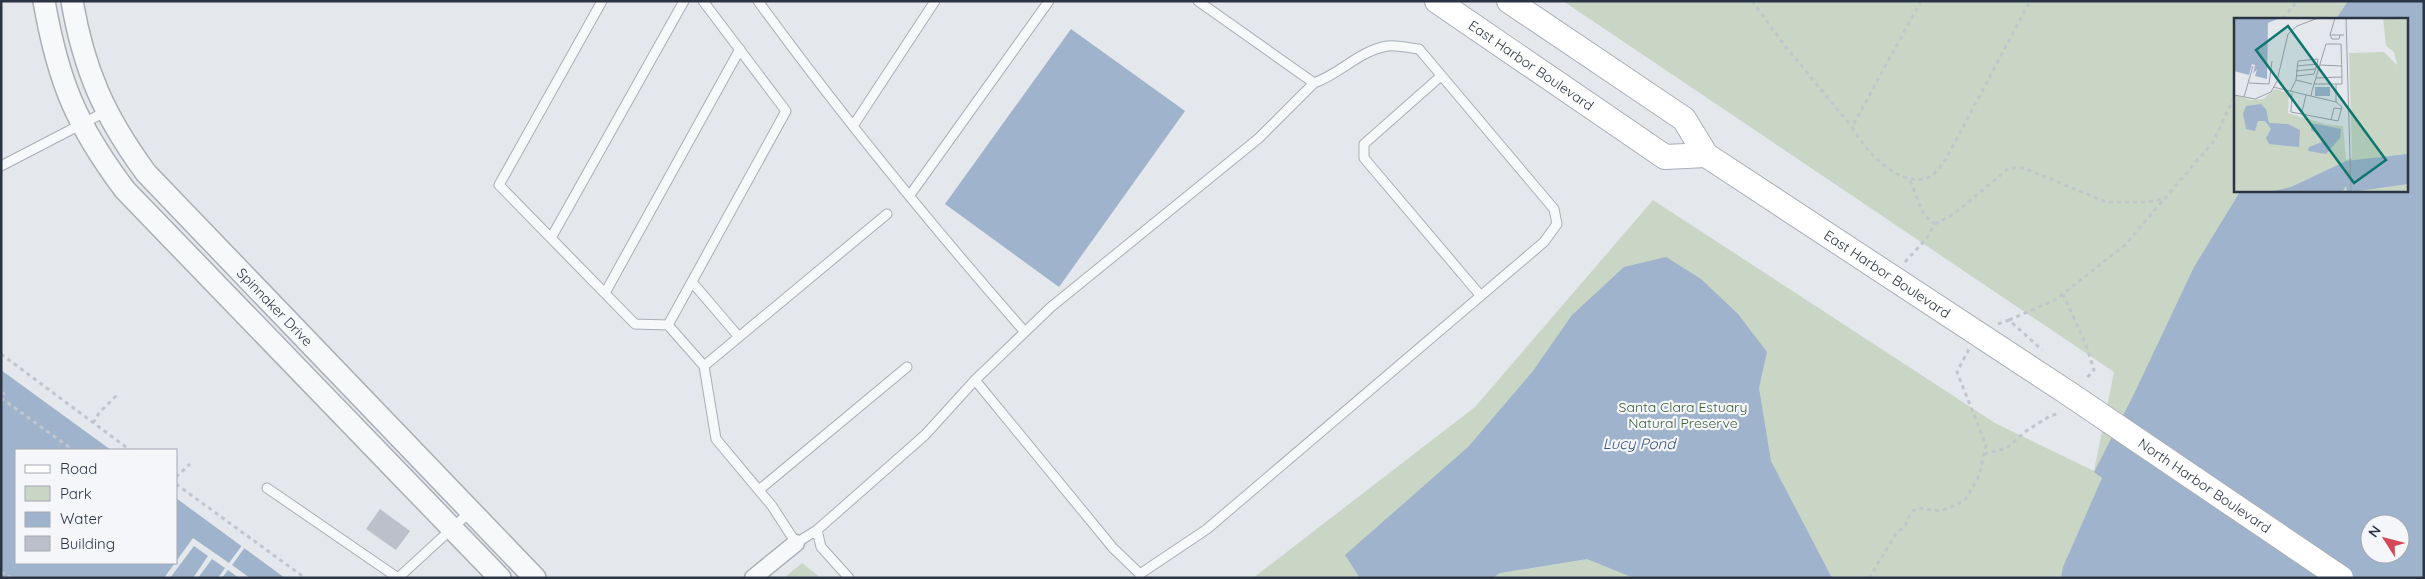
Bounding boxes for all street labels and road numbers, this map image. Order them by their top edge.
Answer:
street label: East Harbor Boulevard [1465,16,1597,114]
street label: East Harbor Boulevard [1820,226,1954,322]
street label: Spinnaker Drive [233,264,317,350]
street label: North Harbor Boulevard [2135,434,2274,537]

